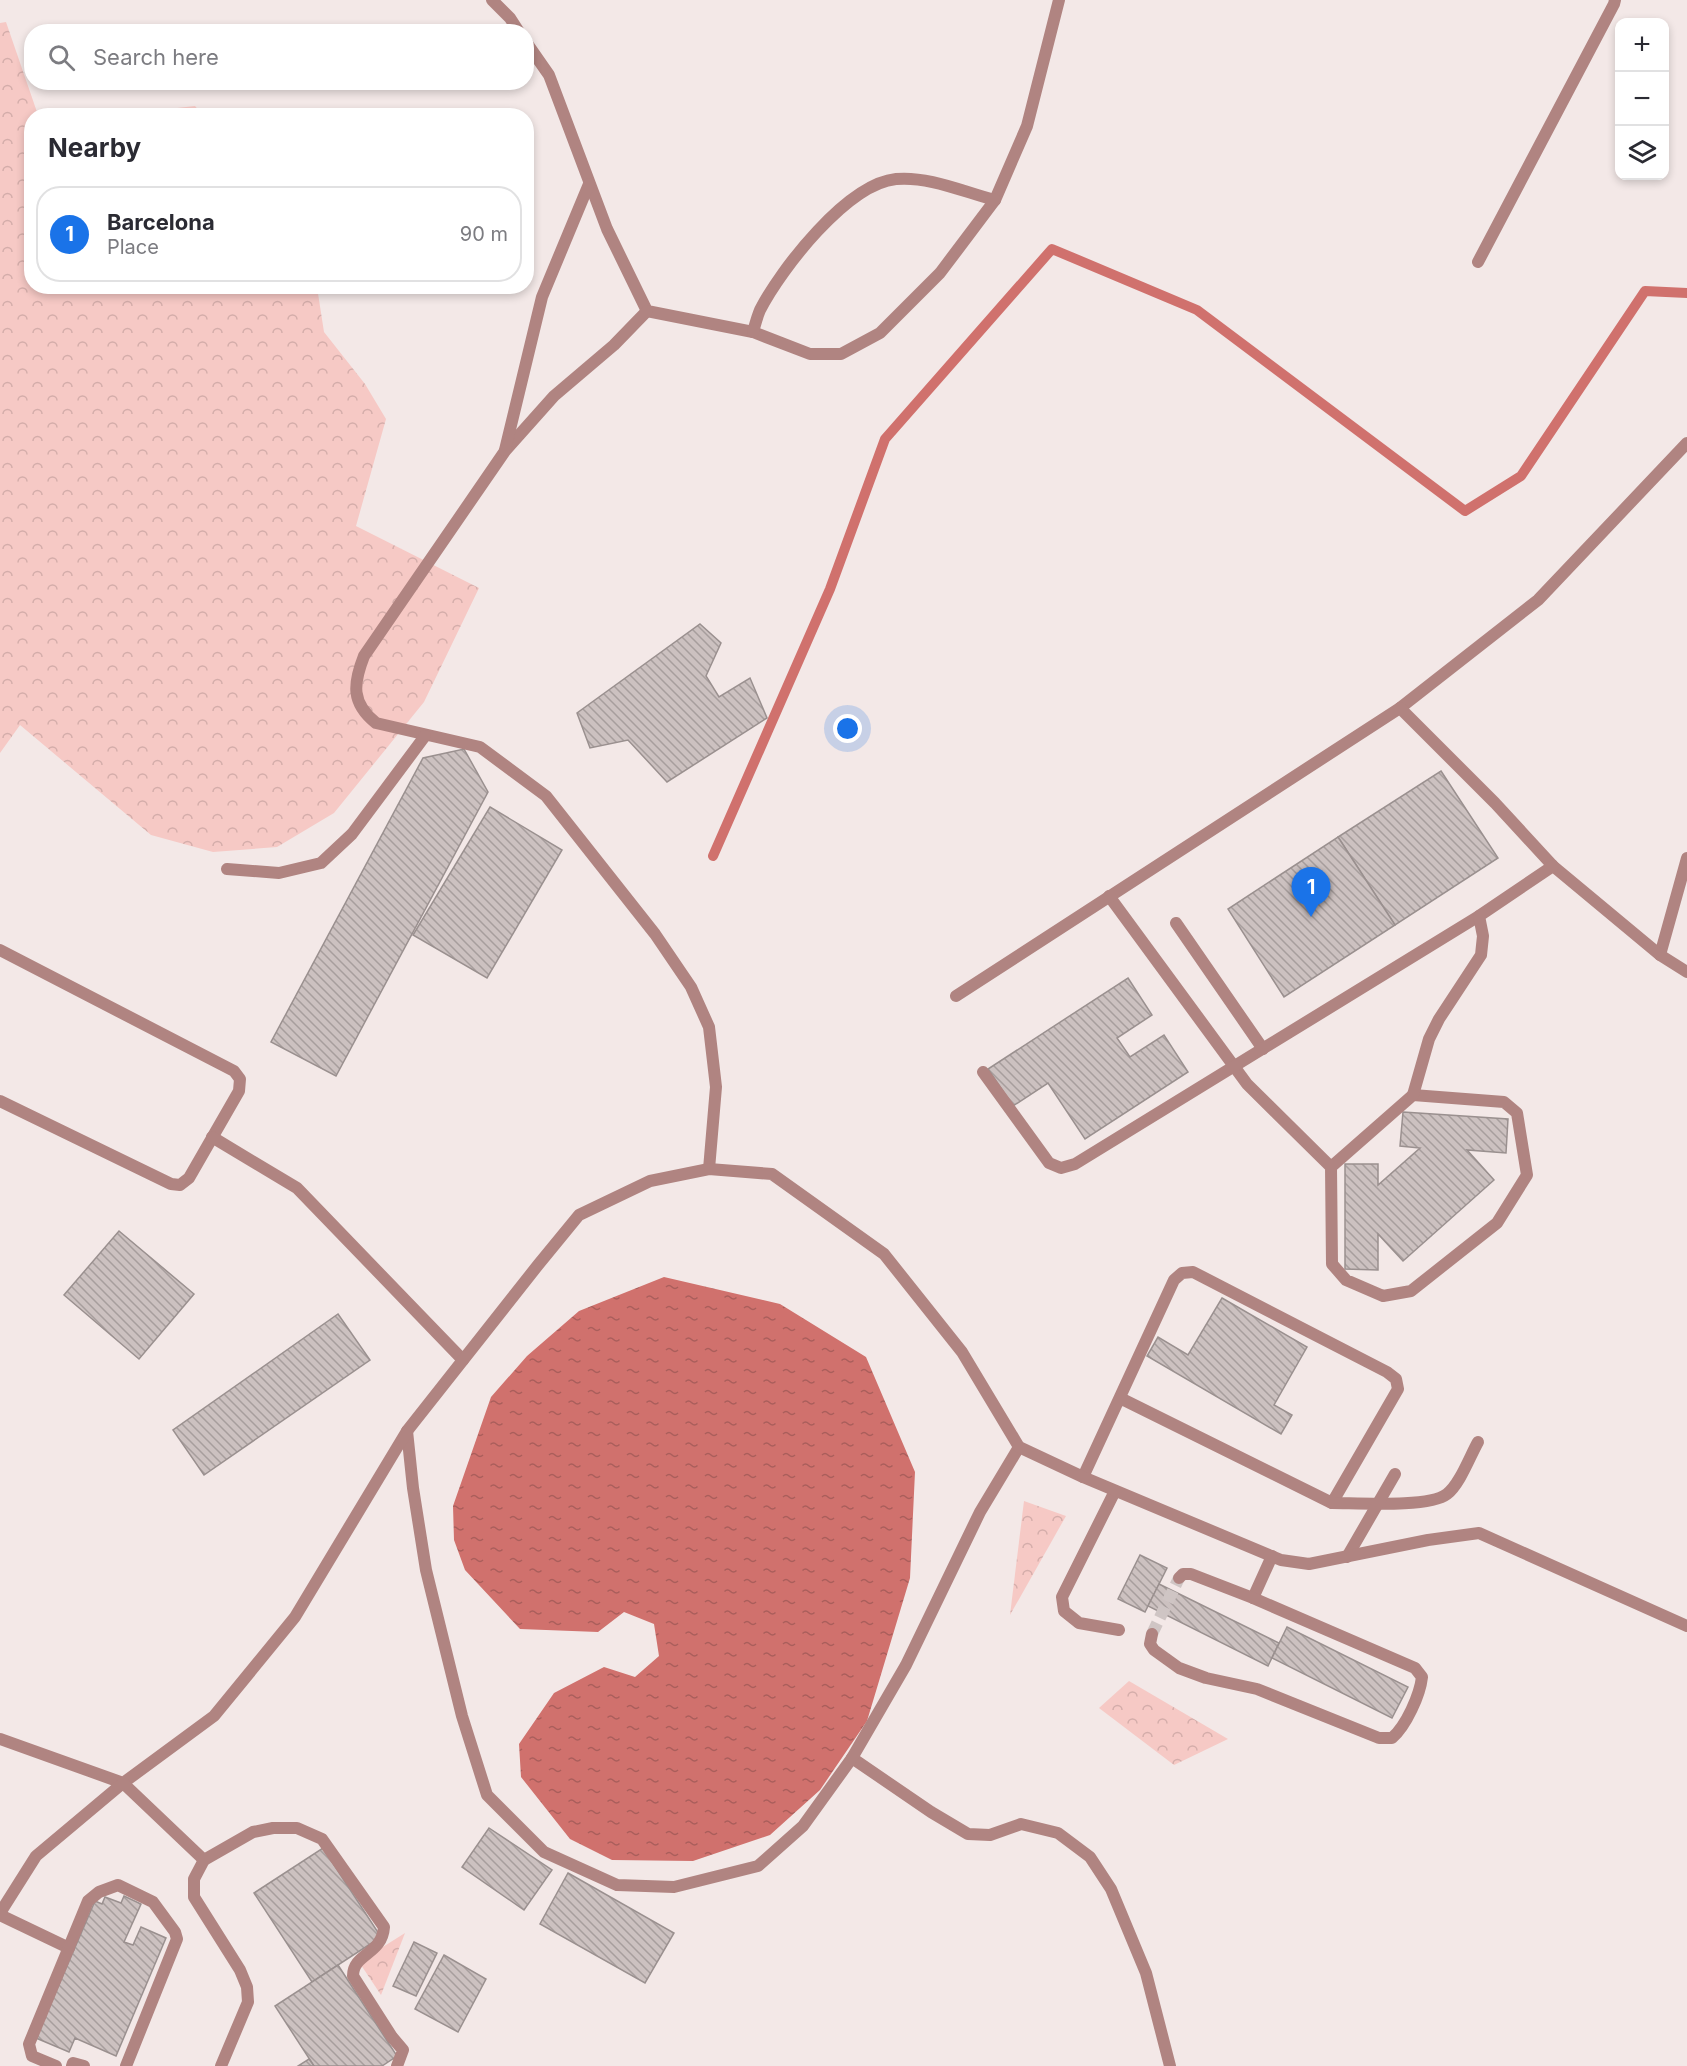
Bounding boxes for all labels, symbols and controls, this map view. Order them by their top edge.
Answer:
map controls [1615,18,1669,180]
button: + [1615,18,1669,72]
search box [24,24,534,90]
icon: search [45,41,78,74]
text: Search here [93,44,219,70]
button: − [1615,72,1669,126]
button: layers [1615,126,1669,180]
text: Nearby [48,132,141,163]
text: Barcelona [107,209,215,235]
text: 1 [65,222,74,246]
text: 90 m [460,222,508,246]
text: Place [107,235,159,259]
your location [833,714,862,743]
pin: 1 [1292,868,1330,917]

